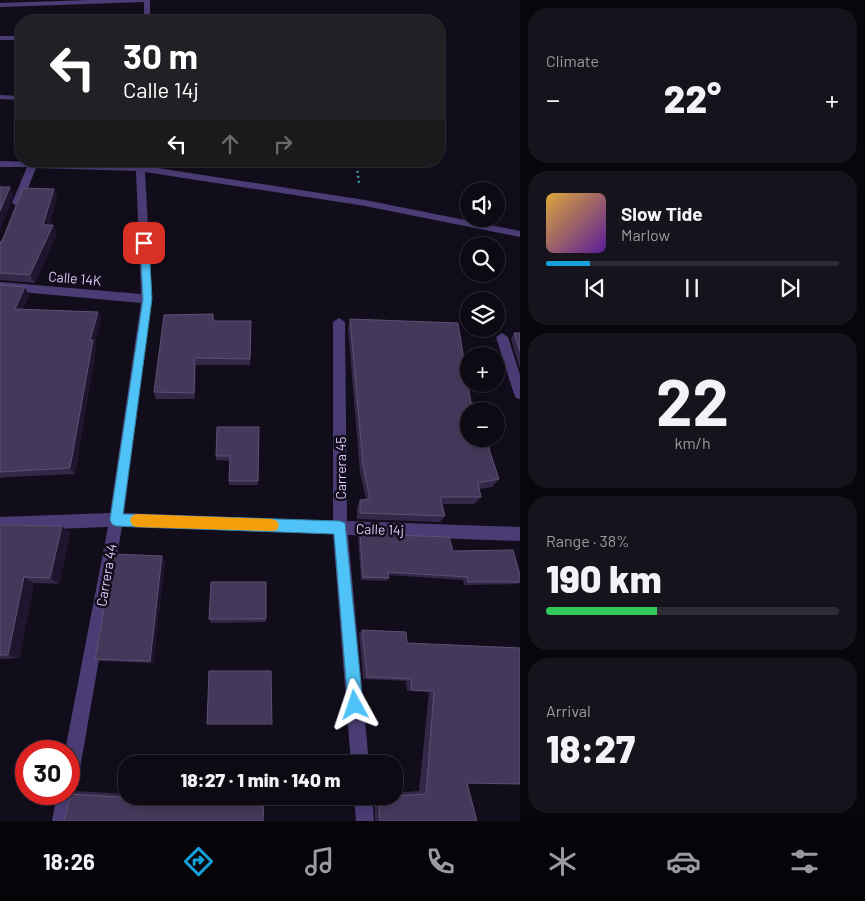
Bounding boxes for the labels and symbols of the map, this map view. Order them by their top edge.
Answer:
pin [123,222,165,264]
street label: Calle 14K [48,267,103,289]
street label: Carrera 45 [332,436,349,500]
street label: Calle 14j [356,520,404,538]
street label: Carrera 44 [92,542,120,608]
position arrow [328,678,380,730]
speed limit sign: 30 [15,740,80,805]

